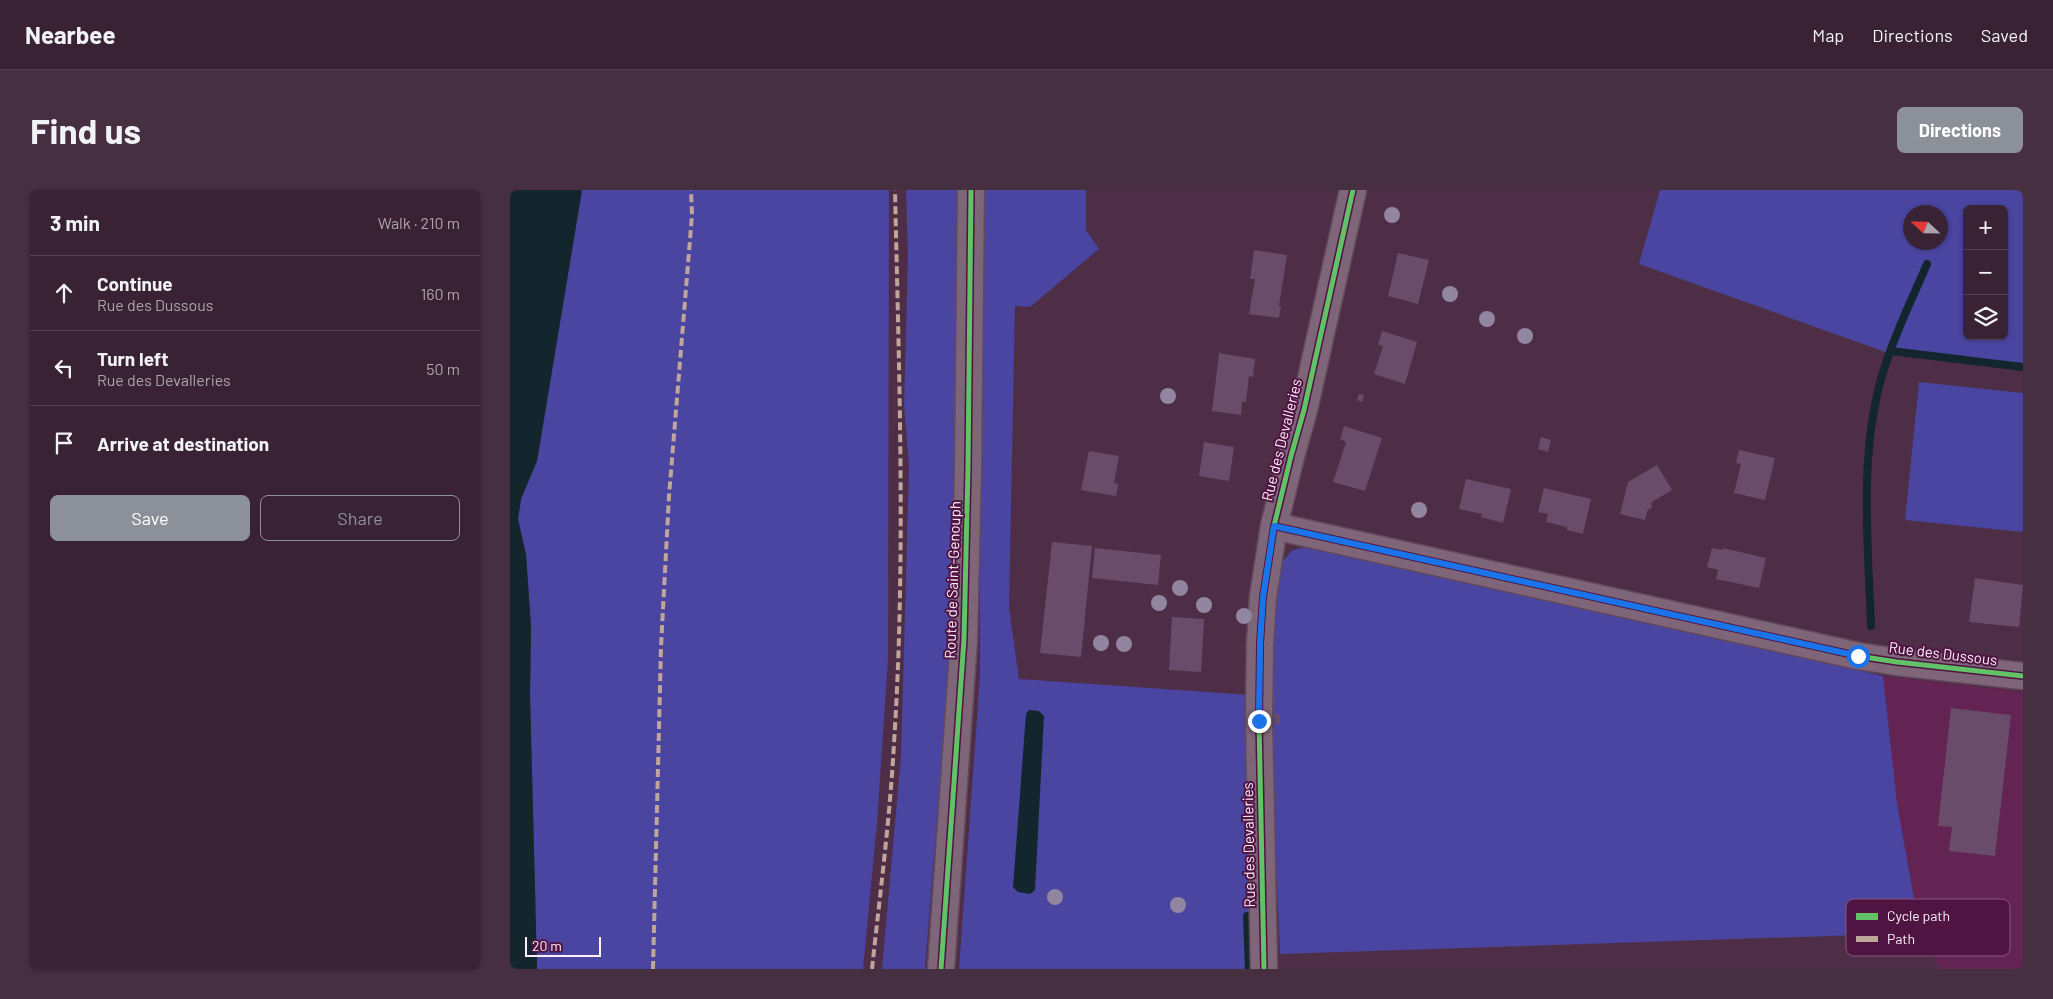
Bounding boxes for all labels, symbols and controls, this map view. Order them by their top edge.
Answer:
text: Nearbee [25,20,116,49]
text: Map [1812,24,1844,46]
text: Directions [1872,24,1953,46]
text: Saved [1981,24,2028,46]
button: Directions [1897,107,2023,153]
text: Find us [30,109,141,151]
north arrow [1903,205,1948,250]
map controls [1963,205,2008,340]
button: + [1963,205,2008,250]
text: 3 min [50,210,100,235]
text: Walk · 210 m [378,213,460,232]
button: − [1963,250,2008,295]
text: Continue [97,272,173,295]
icon: ahead [50,279,78,307]
text: 160 m [421,284,460,303]
text: Rue des Dussous [97,295,214,314]
button: layers [1963,295,2008,340]
text: Turn left [97,347,168,370]
icon: left [50,354,78,382]
text: 50 m [426,359,460,378]
text: Rue des Devalleries [97,370,231,389]
street label: Rue des Devalleries [1257,377,1305,503]
icon: arrive [50,429,78,457]
text: Arrive at destination [97,432,269,455]
button: Save [50,495,250,541]
button: Share [260,495,460,541]
street label: Route de Saint-Genouph [940,501,964,659]
street label: Rue des Dussous [1888,637,1998,669]
route start [1847,645,1870,668]
route end [1248,710,1271,733]
street label: Rue des Devalleries [1238,782,1258,908]
legend [1846,899,2010,956]
text: Cycle path [1887,907,1950,924]
text: Path [1887,930,1915,947]
scale bar [525,934,601,957]
text: 20 m [532,937,562,954]

